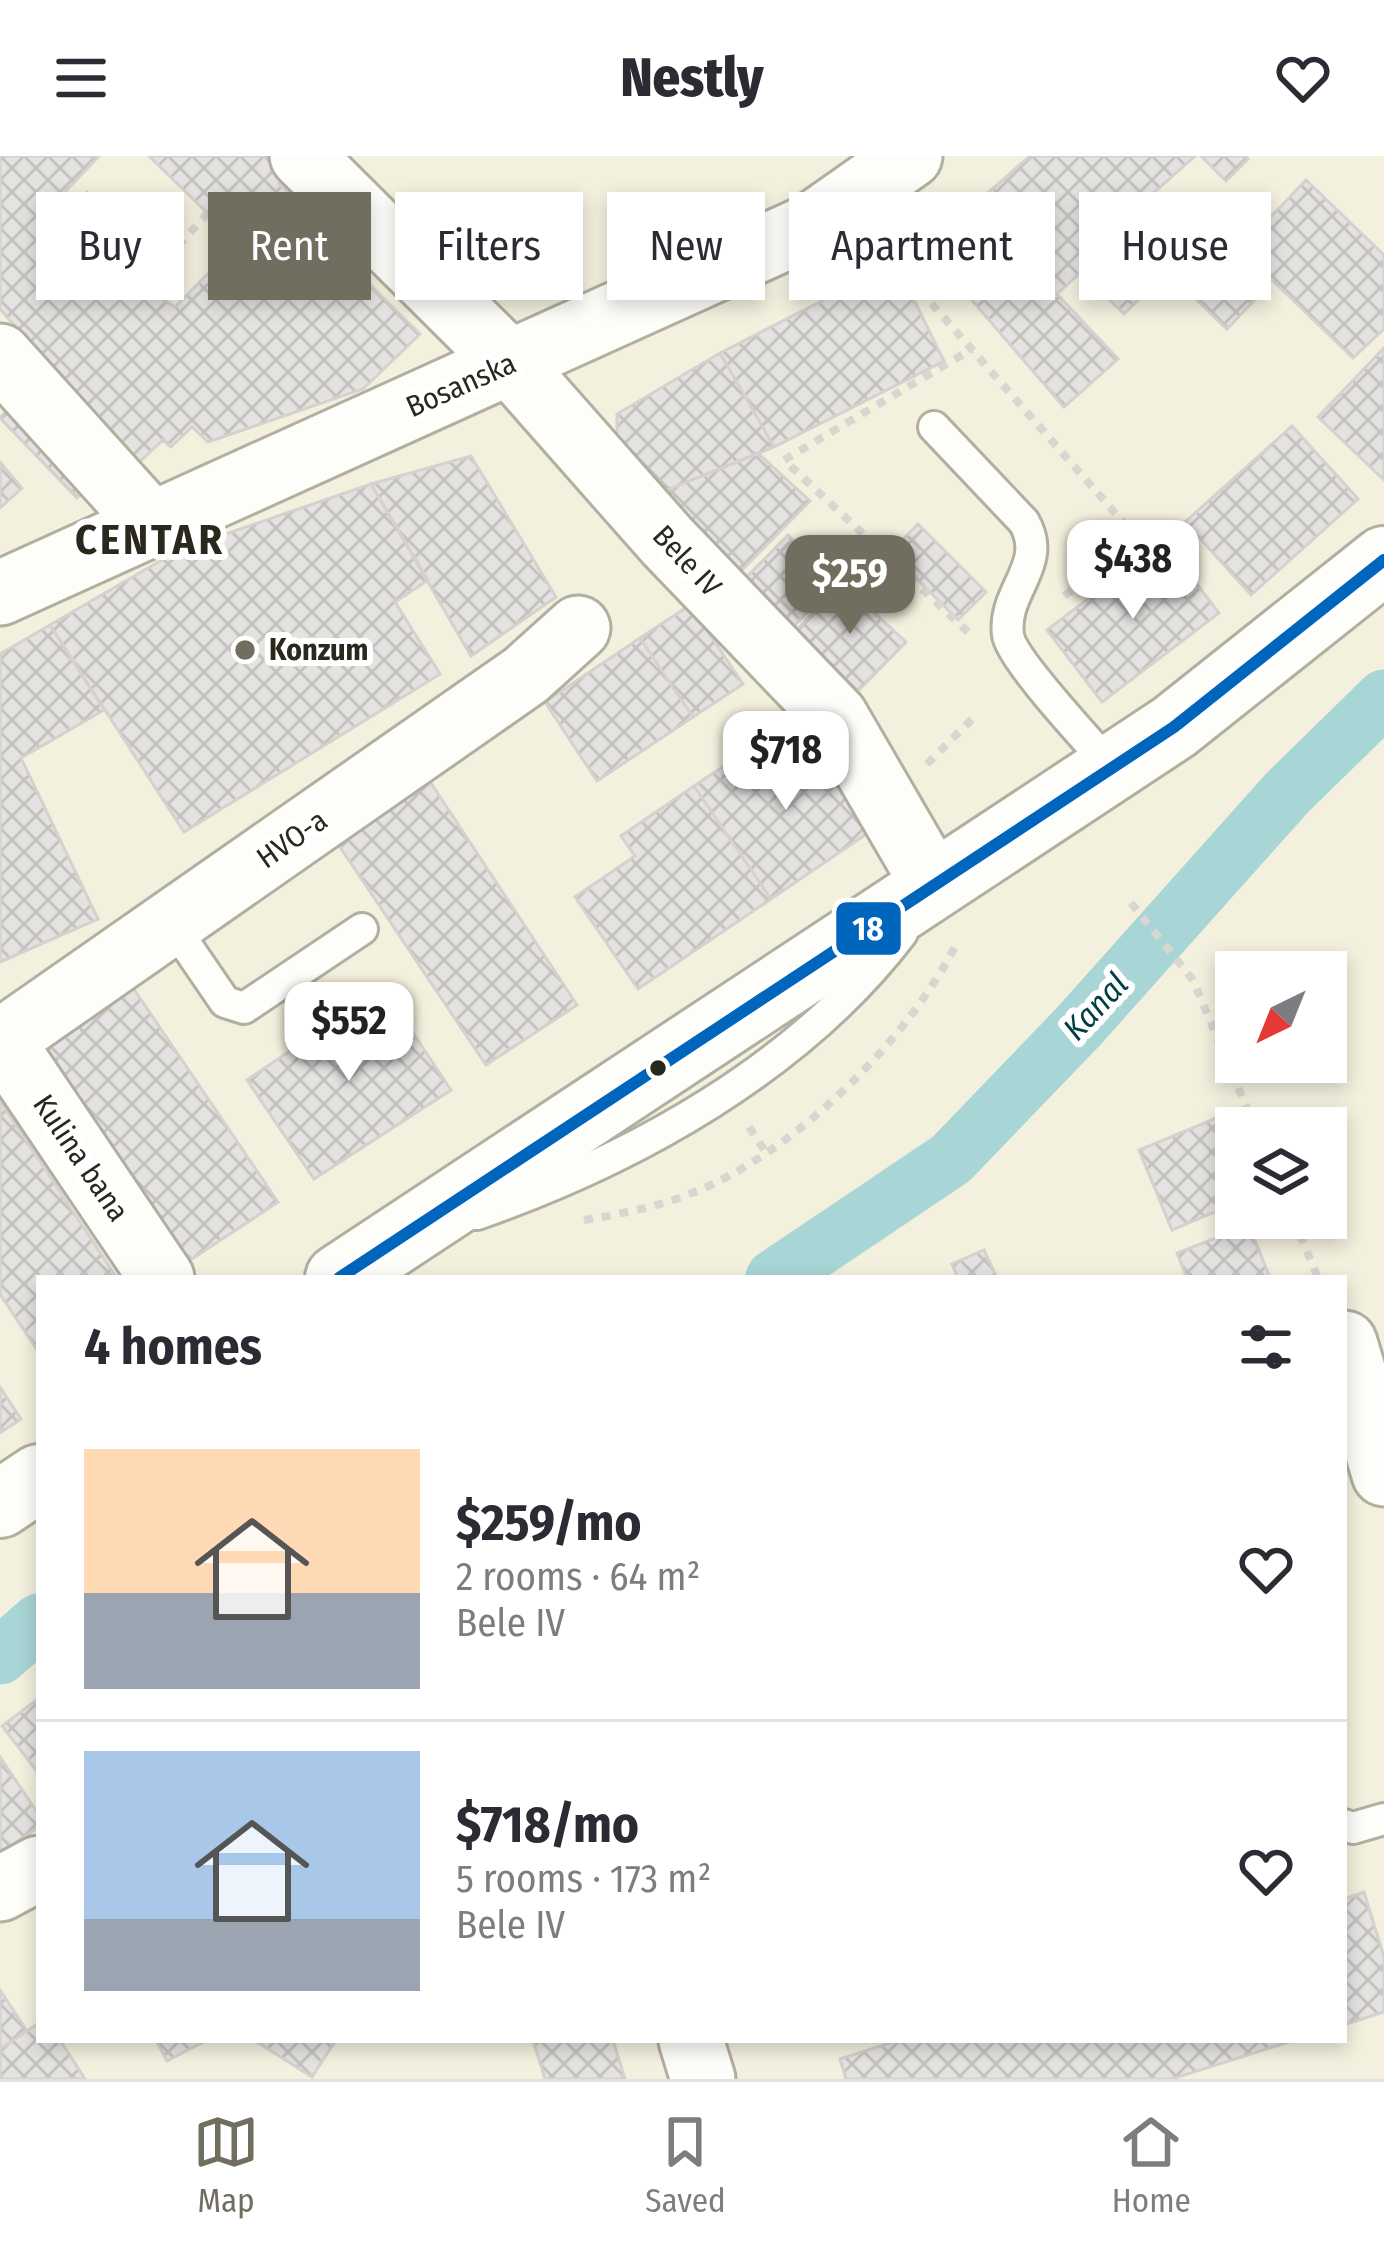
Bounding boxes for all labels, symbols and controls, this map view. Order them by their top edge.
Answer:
icon: menu [48,45,114,111]
icon: heart [1270,45,1336,111]
text: Nestly [621,46,763,110]
chip: Buy [36,192,184,300]
chip: Rent [208,192,371,300]
chip: Filters [395,192,583,300]
chip: New [607,192,765,300]
chip: Apartment [789,192,1055,300]
chip: House [1079,192,1271,300]
street label: Bosanska [401,345,521,425]
district label: CENTAR [75,515,225,565]
street label: Bele IV [645,518,729,605]
pin: $438 [1062,520,1204,622]
pin: $259 [779,535,921,637]
text: $438 [1094,536,1172,582]
text: $259 [812,551,888,597]
place label: Konzum [269,632,368,668]
marker: Konzum [232,637,258,663]
pin: $718 [715,711,857,813]
text: $718 [750,727,822,773]
street label: HVO-a [250,802,334,876]
line badge: 18 [834,900,903,957]
text: 18 [852,909,884,949]
north arrow [1215,951,1347,1083]
map controls [1215,951,1347,1239]
water label: Kanal [1055,965,1137,1049]
pin: $552 [278,982,420,1084]
text: $552 [311,998,387,1044]
unlabelled marker [647,1057,669,1079]
street label: Kulina bana [25,1088,137,1228]
button: layers [1215,1107,1347,1239]
icon: filters [1233,1314,1299,1380]
text: 4 homes [84,1316,262,1378]
text: $259/mo [456,1492,642,1554]
icon: home [180,1497,324,1641]
icon: heart [1233,1536,1299,1602]
text: 2 rooms · 64 m² [456,1554,700,1600]
text: Bele IV [456,1600,565,1646]
text: $718/mo [456,1794,639,1856]
icon: home [180,1799,324,1943]
icon: heart [1233,1838,1299,1904]
text: 5 rooms · 173 m² [456,1856,711,1902]
text: Bele IV [456,1902,565,1948]
tab: Map [193,2109,259,2221]
tab: Saved [645,2109,726,2221]
tab: Home [1112,2109,1191,2221]

